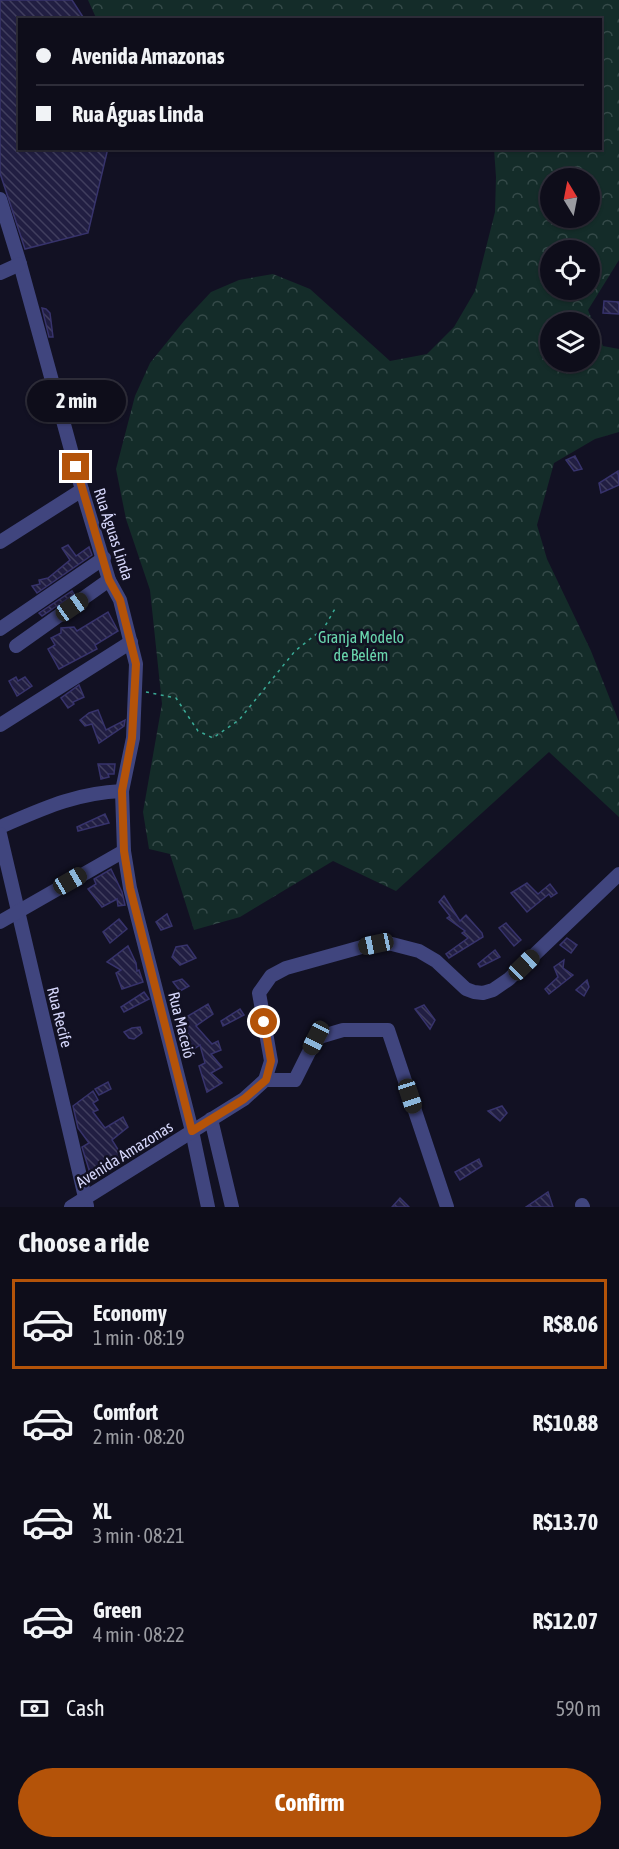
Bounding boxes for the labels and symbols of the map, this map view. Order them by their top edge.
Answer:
north arrow [540,168,600,228]
callout: 2 min [26,380,125,422]
route end [62,453,89,480]
street label: Rua Águas Linda [90,486,137,583]
car [52,589,92,625]
park label: Granja Modelo de Belém [318,628,404,664]
car [50,864,90,898]
car [357,931,395,957]
car [505,946,543,984]
street label: Rua Recife [44,985,76,1049]
street label: Rua Maceió [165,990,199,1060]
route start [250,1008,277,1035]
car [300,1018,332,1058]
car [396,1076,424,1116]
street label: Avenida Amazonas [72,1117,176,1191]

